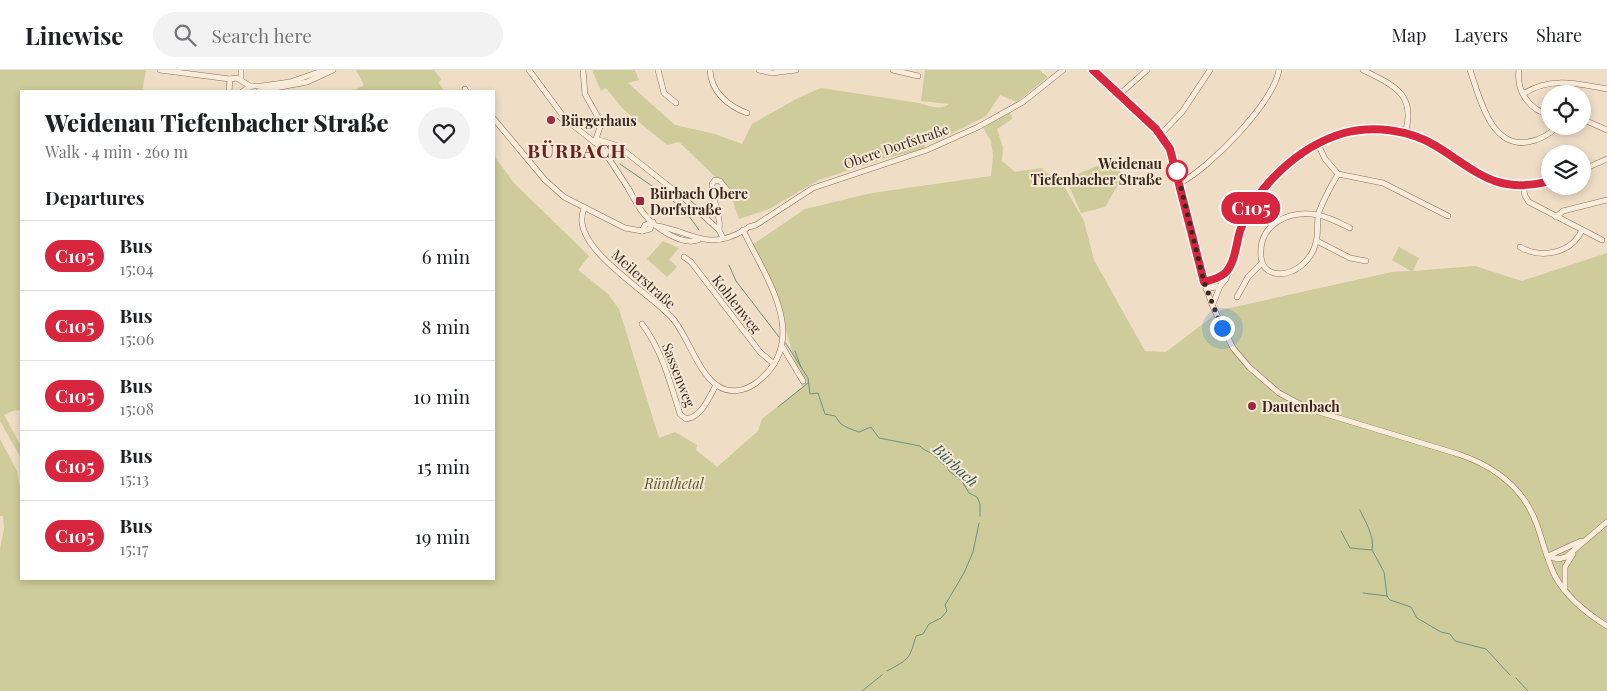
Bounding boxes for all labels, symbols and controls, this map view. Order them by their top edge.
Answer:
search box [153,12,503,57]
text: Linewise [25,19,123,51]
icon: search [171,21,199,49]
text: Search here [211,22,312,48]
text: Map [1391,23,1426,47]
text: Layers [1454,23,1508,47]
text: Share [1536,23,1582,47]
map controls [1541,85,1591,195]
button: locate [1541,85,1591,135]
text: Weidenau Tiefenbacher Straße [45,106,389,138]
button: heart [418,107,470,159]
place label: Bürgerhaus [561,111,637,130]
marker: Bürgerhaus [545,114,557,126]
street label: Obere Dorfstraße [841,119,951,173]
district label: BÜRBACH [527,137,627,163]
text: Walk · 4 min · 260 m [45,141,188,162]
button: layers [1541,145,1591,195]
place label: Weidenau Tiefenbacher Straße [1030,154,1163,189]
marker: Weidenau Tiefenbacher Straße [1166,160,1188,182]
text: Departures [45,184,145,210]
place label: Bürbach Obere Dorfstraße [650,184,748,219]
line badge: C105 [1216,192,1286,224]
marker: Bürbach Obere Dorfstraße [634,195,646,207]
text: C105 [1231,196,1271,220]
text: Bus [119,232,153,258]
text: 6 min [422,243,470,269]
text: C105 [55,244,94,268]
street label: Meilerstraße [608,245,680,313]
text: 15:04 [119,258,154,279]
street label: Kohlenweg [708,271,766,338]
text: Bus [119,302,153,328]
text: 8 min [422,313,470,339]
text: C105 [55,314,94,338]
your location [1210,316,1235,341]
text: 15:06 [119,328,154,349]
street label: Sassenweg [658,340,700,410]
text: Bus [119,372,153,398]
text: 10 min [413,383,470,409]
text: C105 [55,384,94,408]
place label: Dautenbach [1262,397,1340,416]
text: 15:08 [119,398,154,419]
marker: Dautenbach [1246,400,1258,412]
water label: Bürbach [929,438,983,491]
text: Bus [119,442,153,468]
text: 15 min [417,453,470,479]
text: C105 [55,454,94,478]
text: 15:13 [119,468,149,489]
park label: Rünthetal [643,474,705,493]
text: Bus [119,512,153,538]
text: 19 min [415,523,470,549]
text: C105 [55,524,94,548]
text: 15:17 [119,538,149,559]

